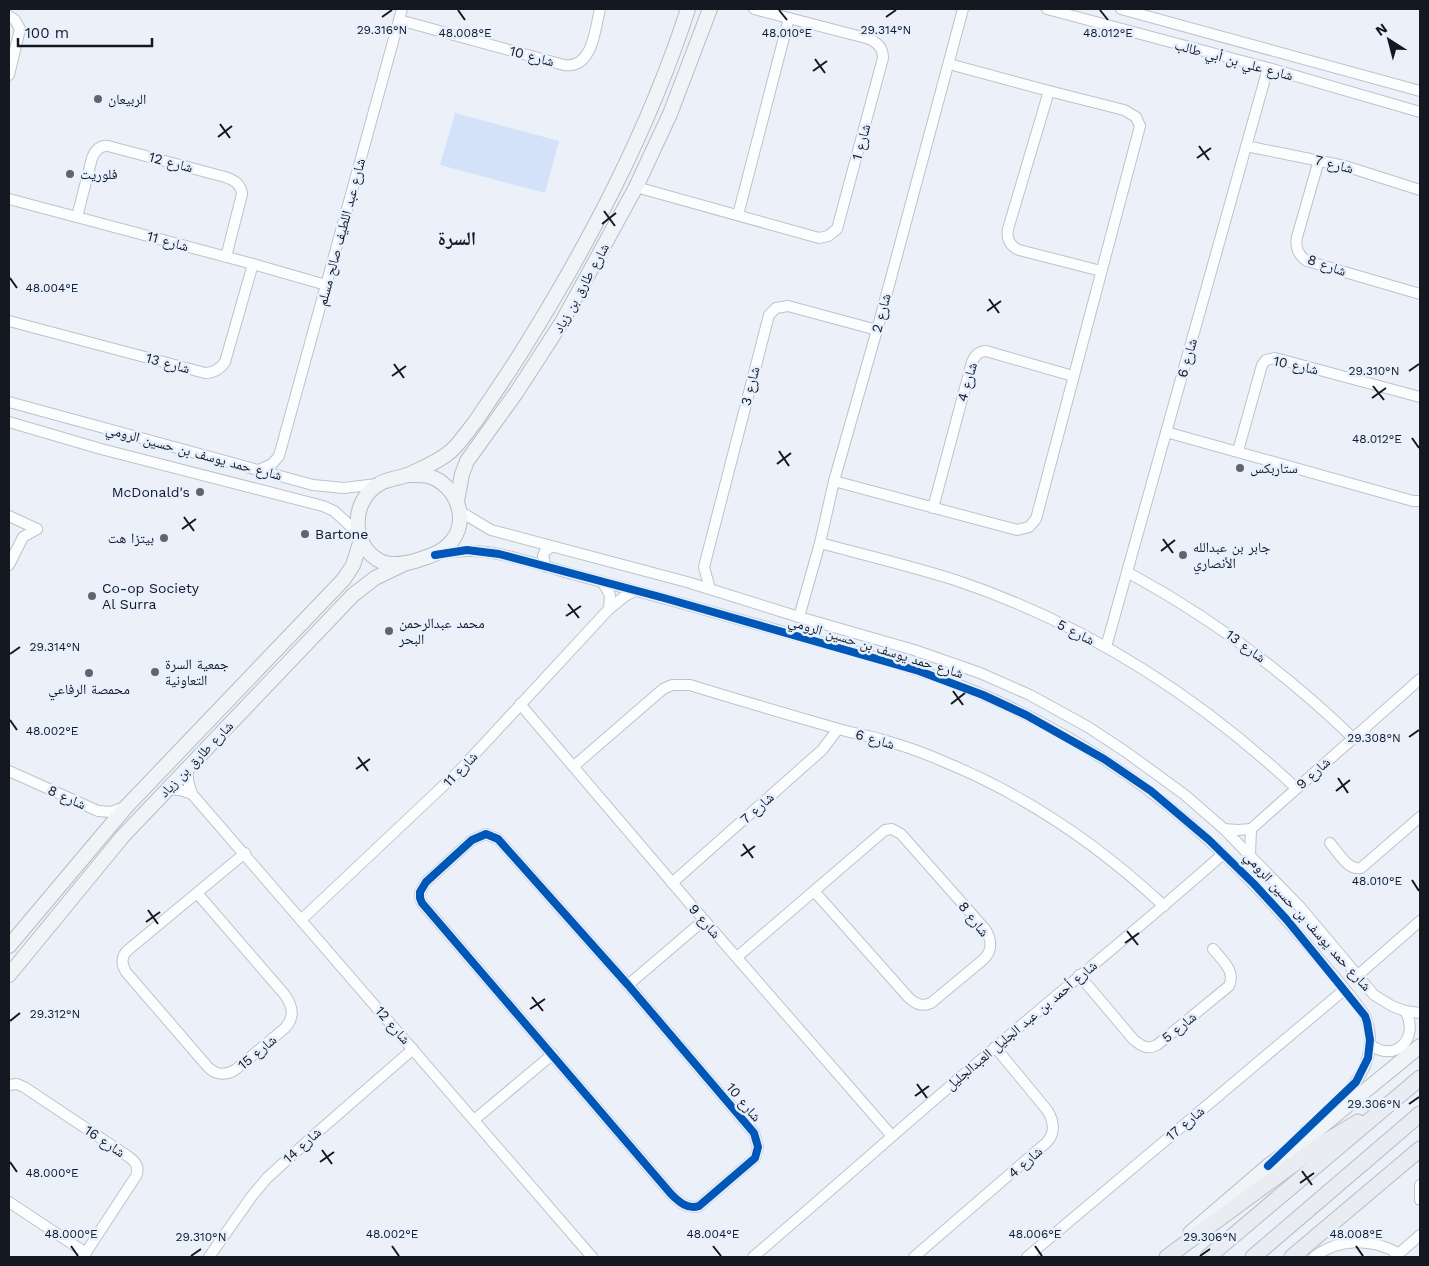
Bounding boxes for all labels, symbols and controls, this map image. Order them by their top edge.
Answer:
scale bar [18,15,151,47]
north arrow [1364,15,1414,65]
text: N [1372,20,1390,39]
text: 29.316°N [357,23,407,37]
text: 29.314°N [861,23,911,37]
text: 100 m [25,24,69,42]
text: 48.008°E [438,26,492,40]
text: 48.010°E [762,26,813,40]
text: 48.012°E [1083,26,1133,40]
street label: شارع علي بن أبي طالب [1172,37,1295,87]
street label: شارع 10 [507,42,556,72]
place label: الربيعان [108,91,146,108]
marker: الربيعان [92,93,104,105]
street label: شارع 1 [849,122,875,162]
street label: شارع 12 [147,148,195,177]
street label: شارع 7 [1313,151,1355,178]
street label: شارع عبد اللطيف صالح مسلم [314,157,370,308]
place label: فلوريت [80,166,118,183]
marker: فلوريت [64,168,76,180]
district label: السرة [438,227,476,250]
street label: شارع 11 [145,228,191,256]
street label: شارع طارق بن زياد [550,240,614,336]
street label: شارع 8 [1305,251,1349,281]
text: 48.004°E [25,281,79,295]
street label: شارع 2 [868,292,896,335]
street label: شارع 6 [1174,337,1202,380]
street label: شارع 13 [144,349,192,378]
street label: شارع 10 [1272,352,1320,380]
street label: شارع 4 [954,361,982,404]
text: 29.310°N [1349,364,1399,378]
street label: شارع 3 [737,365,764,408]
street label: شارع حمد يوسف بن حسين الرومي [103,421,284,487]
text: 48.012°E [1352,432,1402,446]
place label: ستاربكس [1250,460,1298,477]
marker: ستاربكس [1234,462,1246,474]
place label: McDonald's [112,484,190,500]
marker: McDonald's [194,486,206,498]
place label: Bartone [315,526,368,542]
marker: Bartone [299,528,311,540]
place label: بيتزا هت [108,530,154,547]
marker: بيتزا هت [158,532,170,544]
place label: جابر بن عبدالله الأنصاري [1193,539,1270,575]
marker: جابر بن عبدالله الأنصاري [1177,549,1189,561]
place label: Co-op Society Al Surra [102,580,200,612]
marker: Co-op Society Al Surra [86,590,98,602]
street label: شارع حمد يوسف بن حسين الرومي [786,613,965,685]
place label: محمد عبدالرحمن البحر [398,615,485,648]
street label: شارع 5 [1054,616,1097,650]
marker: محمد عبدالرحمن البحر [383,625,395,637]
street label: شارع 13 [1222,626,1269,667]
text: 29.314°N [30,640,80,654]
place label: جمعية السرة التعاونية [165,656,229,689]
marker: جمعية السرة التعاونية [149,666,161,678]
marker: محمصة الرفاعي [83,667,95,679]
place label: محمصة الرفاعي [48,681,130,701]
street label: شارع طارق بن زياد [156,718,238,802]
text: 48.002°E [26,724,79,738]
street label: شارع 6 [853,726,896,754]
text: 29.308°N [1347,731,1401,745]
street label: شارع 11 [440,748,482,791]
street label: شارع 9 [1293,754,1335,794]
street label: شارع 8 [45,782,89,814]
street label: شارع 7 [737,789,778,829]
street label: شارع حمد يوسف بن حسين الرومي [1239,848,1375,996]
text: 48.010°E [1352,874,1403,888]
street label: شارع 8 [954,898,993,941]
street label: شارع 9 [684,901,724,943]
street label: شارع أحمد بن عبد الجليل العبدالجليل [942,957,1101,1095]
street label: شارع 12 [371,1003,414,1049]
text: 29.312°N [30,1007,80,1021]
street label: شارع 5 [1159,1008,1201,1047]
street label: شارع 15 [235,1031,281,1074]
street label: شارع 10 [722,1079,765,1126]
text: 29.306°N [1347,1097,1401,1111]
street label: شارع 17 [1163,1102,1209,1145]
street label: شارع 16 [81,1122,128,1162]
street label: شارع 14 [280,1124,326,1168]
street label: شارع 4 [1005,1143,1047,1183]
text: 48.000°E [25,1166,79,1180]
text: 48.000°E [44,1227,98,1241]
text: 48.002°E [366,1227,419,1241]
text: 48.004°E [686,1227,740,1241]
text: 48.006°E [1008,1227,1062,1241]
text: 48.008°E [1329,1227,1383,1241]
text: 29.310°N [176,1230,226,1244]
text: 29.306°N [1183,1230,1237,1244]

